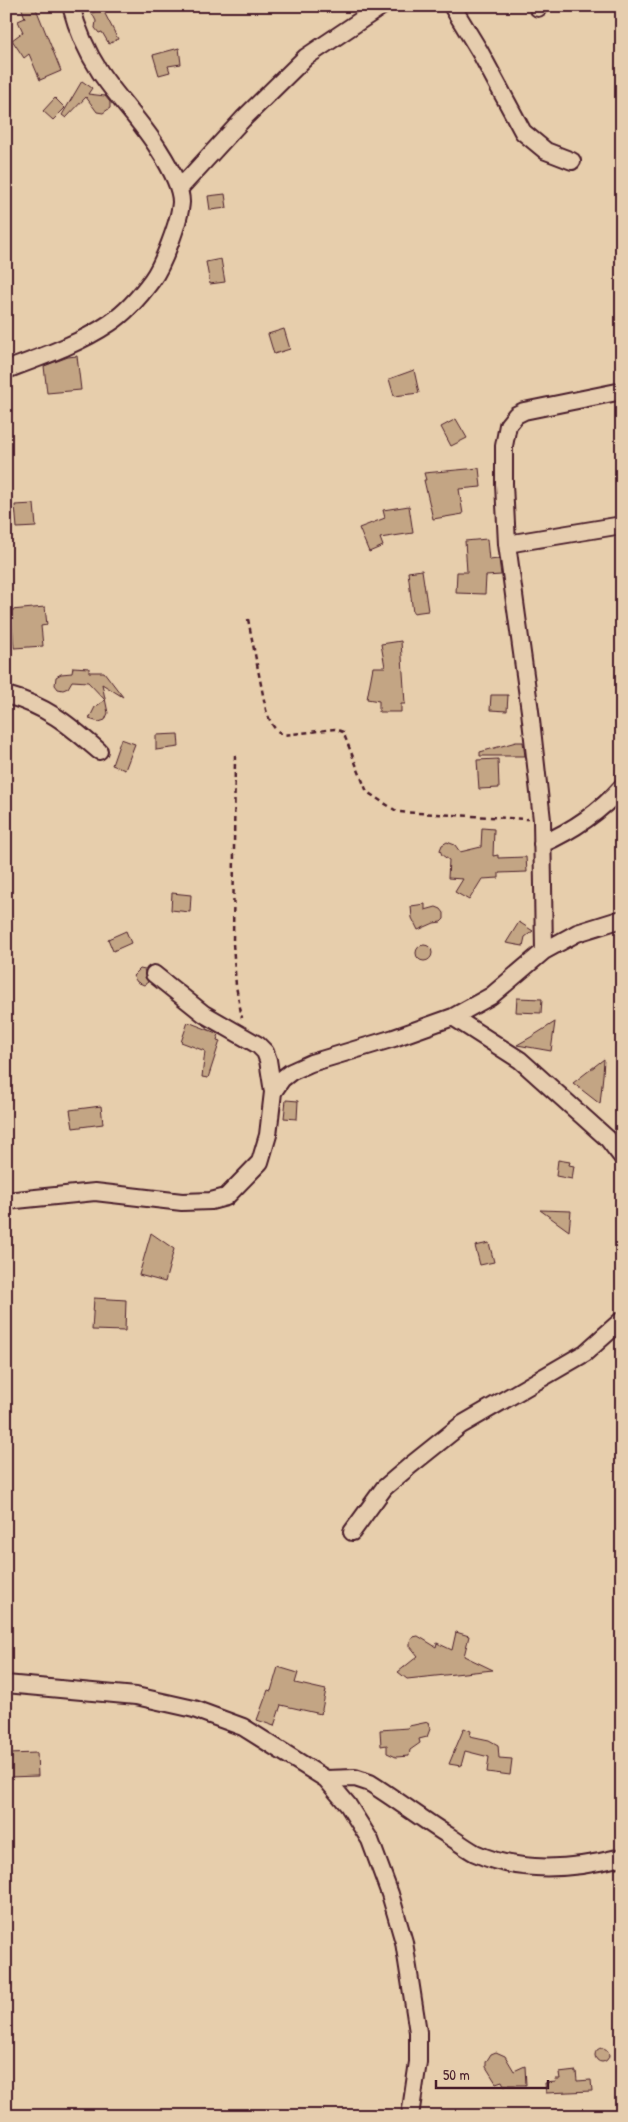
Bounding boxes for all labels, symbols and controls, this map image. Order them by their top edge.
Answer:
scale bar [436,2057,548,2089]
text: 50 m [443,2064,470,2085]

